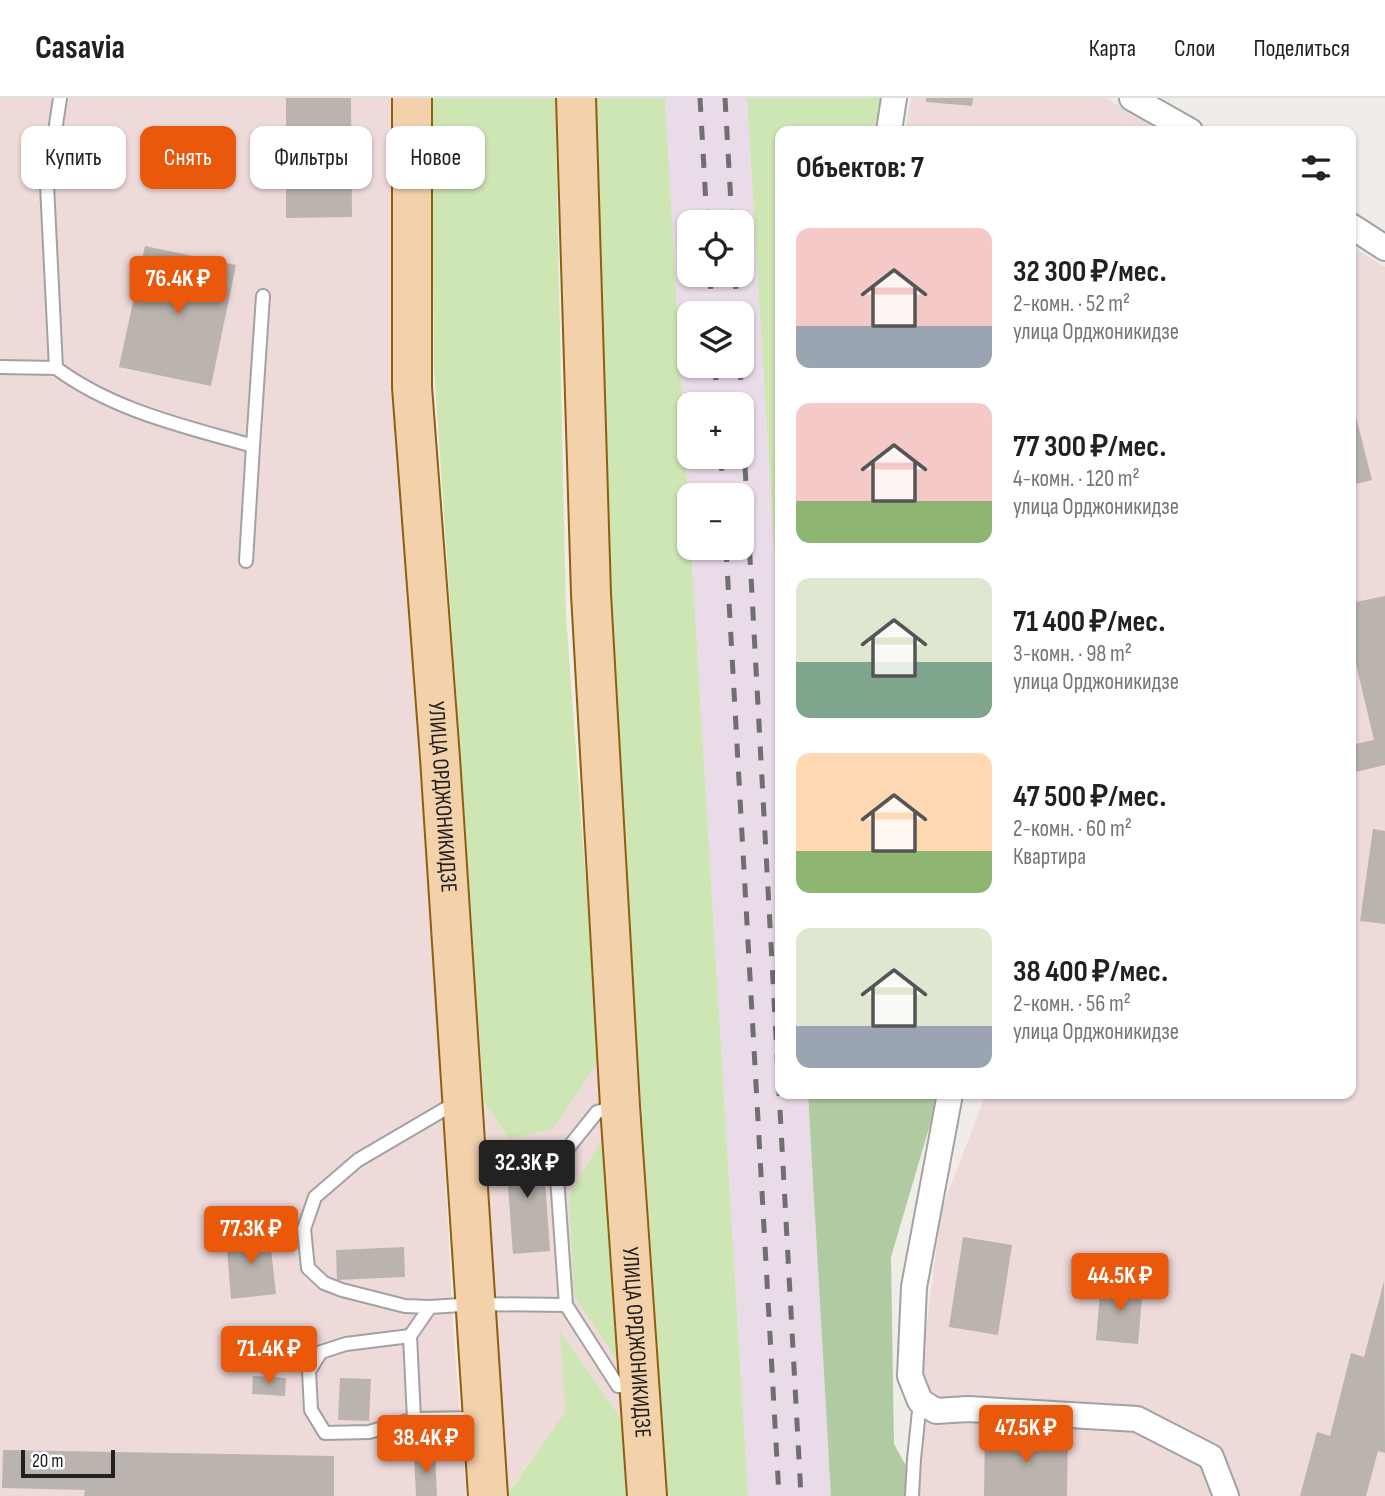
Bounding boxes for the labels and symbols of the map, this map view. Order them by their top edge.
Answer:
pin: 76.4K ₽ [113,256,243,316]
street label: УЛИЦА ОРДЖОНИКИДЗЕ [422,700,463,893]
pin: 32.3K ₽ [462,1140,592,1200]
pin: 77.3K ₽ [186,1206,316,1266]
street label: УЛИЦА ОРДЖОНИКИДЗЕ [616,1246,657,1439]
pin: 44.5K ₽ [1055,1254,1185,1313]
pin: 71.4K ₽ [204,1326,334,1386]
pin: 47.5K ₽ [961,1406,1091,1465]
pin: 38.4K ₽ [361,1416,491,1475]
scale bar [21,1447,116,1479]

